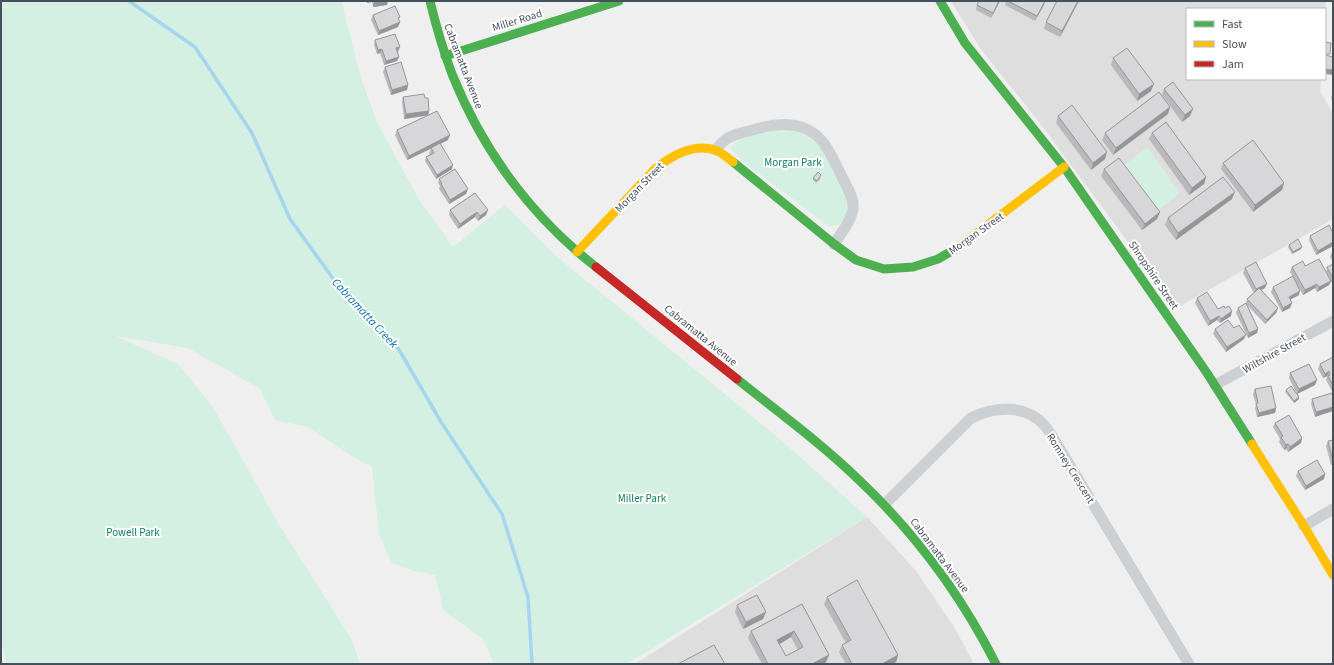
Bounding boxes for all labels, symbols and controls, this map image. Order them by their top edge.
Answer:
street label: Miller Road [490,6,544,35]
legend [1186,8,1326,80]
text: Fast [1222,16,1242,33]
street label: Cabramatta Avenue [440,21,487,111]
text: Slow [1222,36,1247,53]
text: Jam [1222,56,1244,73]
park label: Morgan Park [764,155,822,170]
street label: Morgan Street [612,159,667,216]
street label: Morgan Street [946,209,1007,258]
street label: Shropshire Street [1125,238,1182,313]
water label: Cabramatta Creek [328,275,402,352]
street label: Cabramatta Avenue [661,301,741,370]
street label: Wiltshire Street [1240,330,1309,377]
street label: Romney Crescent [1043,430,1098,506]
park label: Miller Park [618,491,667,506]
street label: Cabramatta Avenue [906,515,973,596]
park label: Powell Park [106,525,160,540]

